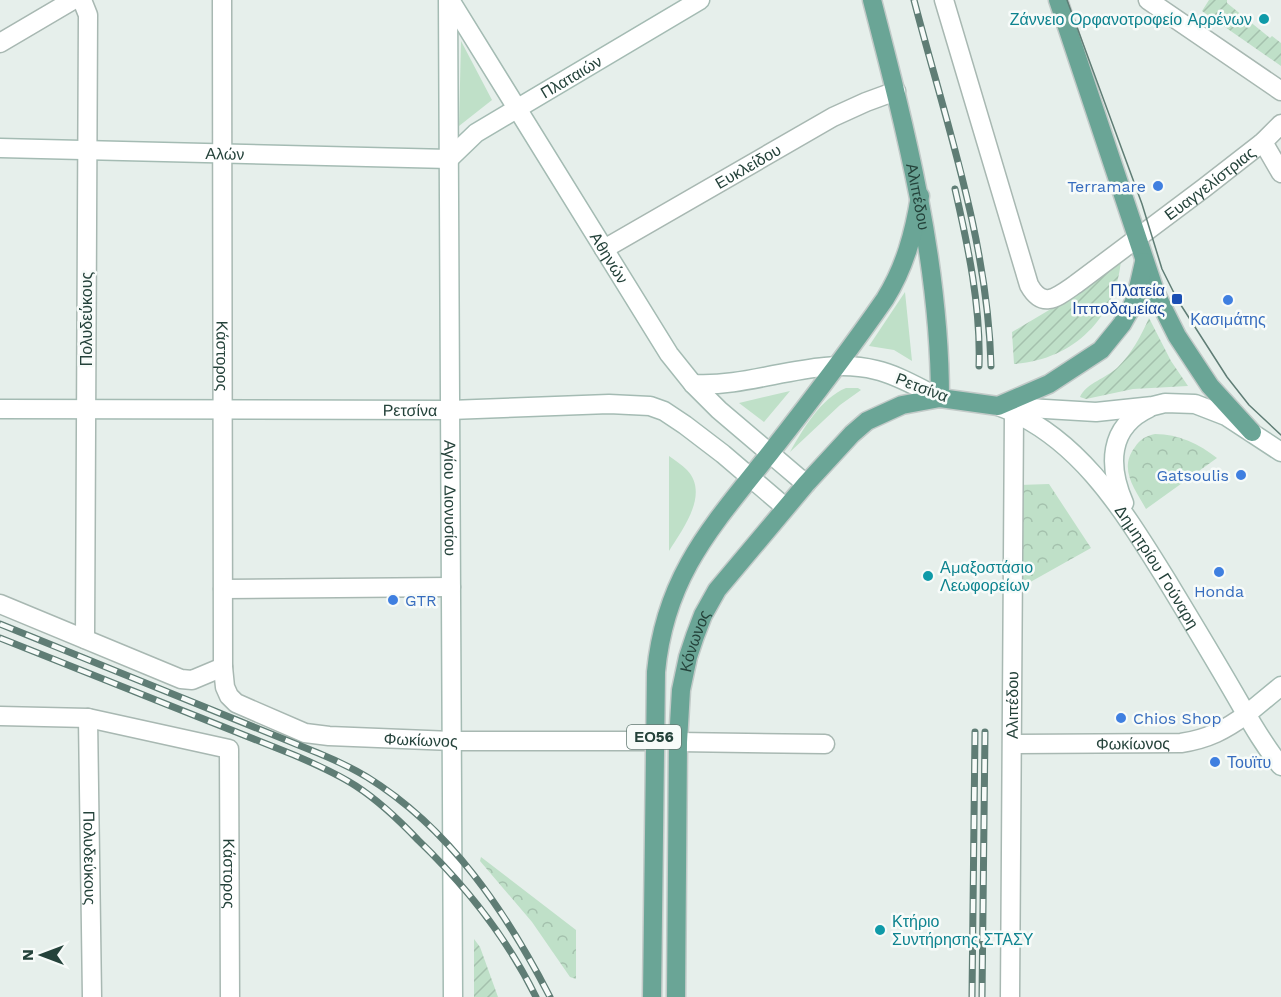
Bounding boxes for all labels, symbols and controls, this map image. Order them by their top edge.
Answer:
place label: Ζάννειο Ορφανοτροφείο Αρρένων [1010,10,1252,29]
marker: Ζάννειο Ορφανοτροφείο Αρρένων [1257,12,1271,26]
street label: Πλαταιών [537,51,605,103]
street label: Ευκλείδου [712,140,784,193]
street label: Ευαγγελίστριας [1161,143,1259,224]
street label: Αλών [205,144,245,164]
street label: Αλιπέδου [902,161,934,232]
place label: Terramare [1067,177,1146,196]
marker: Terramare [1151,179,1165,193]
street label: Αθηνών [586,229,632,287]
street label: Πολυδεύκους [77,271,96,366]
place label: Πλατεία Ιπποδαμείας [1072,281,1165,318]
marker: Πλατεία Ιπποδαμείας [1170,292,1184,306]
marker: Κασιμάτης [1221,293,1235,307]
place label: Κασιμάτης [1190,310,1266,329]
street label: Κάστορος [212,321,232,391]
street label: Ρετσίνα [893,369,951,406]
street label: Ρετσίνα [383,401,437,420]
street label: Αγίου Διονυσίου [440,440,460,556]
place label: Gatsoulis [1156,466,1229,485]
marker: Gatsoulis [1234,468,1248,482]
street label: Δημητρίου Γούναρη [1111,502,1203,632]
place label: Αμαξοστάσιο Λεωφορείων [940,558,1033,595]
marker: Honda [1212,565,1226,579]
marker: Αμαξοστάσιο Λεωφορείων [921,569,935,583]
place label: Honda [1194,582,1244,601]
place label: GTR [405,591,437,610]
marker: GTR [386,593,400,607]
street label: Κόνωνος [676,606,714,674]
street label: Αλιπέδου [1003,671,1022,739]
place label: Chios Shop [1133,709,1221,728]
marker: Chios Shop [1114,711,1128,725]
road number: ΕΟ56 [627,725,681,749]
street label: Φωκίωνος [383,729,458,751]
street label: Φωκίωνος [1096,734,1170,754]
place label: Τουϊτυ [1227,753,1271,772]
marker: Τουϊτυ [1208,755,1222,769]
street label: Πολυδεύκους [79,811,100,906]
street label: Κάστορος [219,838,239,909]
place label: Κτήριο Συντήρησης ΣΤΑΣΥ [892,912,1034,949]
marker: Κτήριο Συντήρησης ΣΤΑΣΥ [873,923,887,937]
north arrow [12,925,72,985]
text: N [18,949,37,961]

